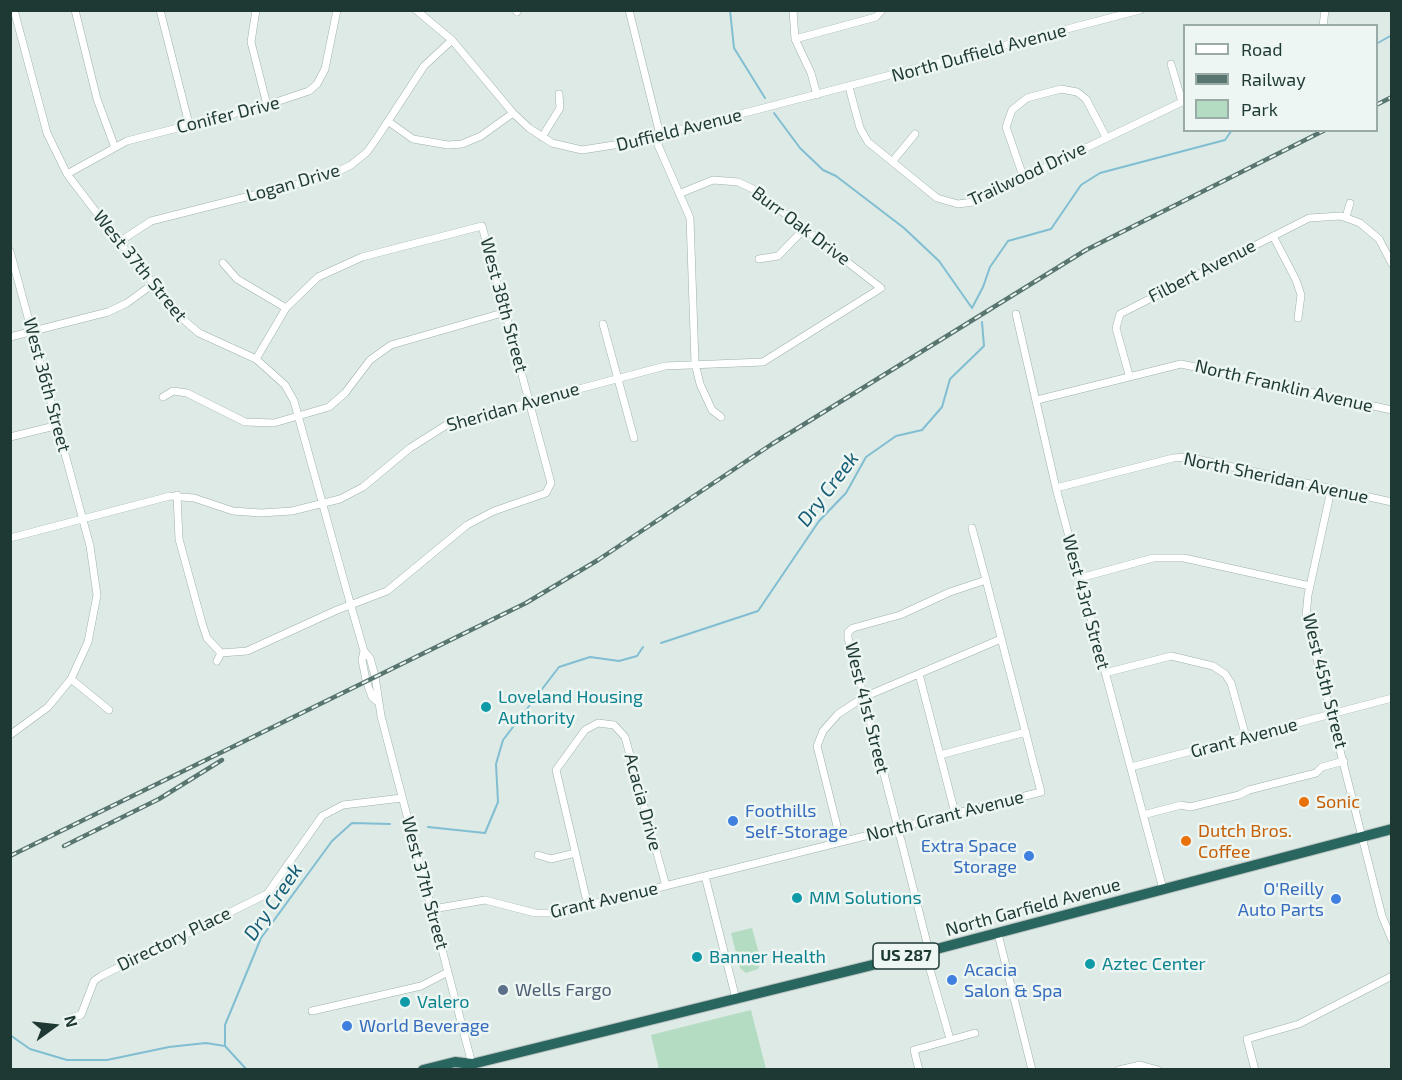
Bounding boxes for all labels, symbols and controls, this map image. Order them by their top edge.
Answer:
street label: North Duffield Avenue [889,19,1069,87]
legend [1183,24,1378,132]
text: Road [1241,38,1282,60]
text: Railway [1241,68,1306,90]
street label: Conifer Drive [174,92,282,138]
text: Park [1241,98,1278,120]
street label: Duffield Avenue [614,104,744,156]
street label: Trailwood Drive [965,137,1089,211]
street label: Logan Drive [244,159,342,207]
street label: Burr Oak Drive [748,182,854,270]
street label: West 37th Street [88,206,192,326]
street label: West 38th Street [476,235,532,375]
street label: Filbert Avenue [1145,235,1259,307]
street label: West 36th Street [19,316,75,454]
street label: North Franklin Avenue [1193,355,1375,417]
street label: Sheridan Avenue [444,378,582,436]
water label: Dry Creek [792,447,864,531]
street label: North Sheridan Avenue [1182,448,1370,508]
street label: West 43rd Street [1058,532,1114,672]
street label: West 45th Street [1298,611,1352,751]
street label: West 41st Street [840,640,894,776]
place label: Loveland Housing Authority [498,686,643,728]
marker: Loveland Housing Authority [479,700,493,714]
street label: Grant Avenue [1188,713,1300,763]
street label: Acacia Drive [620,751,666,853]
street label: North Grant Avenue [864,786,1026,846]
place label: Sonic [1316,791,1360,813]
marker: Sonic [1297,795,1311,809]
place label: Foothills Self-Storage [745,800,848,842]
street label: West 37th Street [397,814,453,952]
marker: Foothills Self-Storage [726,814,740,828]
place label: Dutch Bros. Coffee [1198,820,1292,862]
marker: Dutch Bros. Coffee [1179,834,1193,848]
place label: Extra Space Storage [921,835,1017,878]
marker: Extra Space Storage [1022,849,1036,863]
water label: Dry Creek [239,859,307,945]
street label: North Garfield Avenue [943,873,1123,941]
street label: Grant Avenue [548,877,660,923]
place label: O'Reilly Auto Parts [1238,878,1324,920]
place label: MM Solutions [809,887,922,909]
marker: MM Solutions [790,891,804,905]
marker: O'Reilly Auto Parts [1329,892,1343,906]
street label: Directory Place [114,902,234,976]
road number: US 287 [873,943,939,969]
place label: Banner Health [709,946,826,968]
marker: Banner Health [690,950,704,964]
place label: Aztec Center [1102,953,1206,975]
marker: Aztec Center [1083,957,1097,971]
place label: Acacia Salon & Spa [964,959,1062,1002]
marker: Acacia Salon & Spa [945,973,959,987]
place label: Wells Fargo [515,979,612,1001]
marker: Wells Fargo [496,983,510,997]
place label: Valero [417,991,470,1013]
marker: Valero [398,995,412,1009]
north arrow [24,996,84,1056]
text: N [61,1013,83,1029]
place label: World Beverage [359,1015,489,1037]
marker: World Beverage [340,1019,354,1033]

